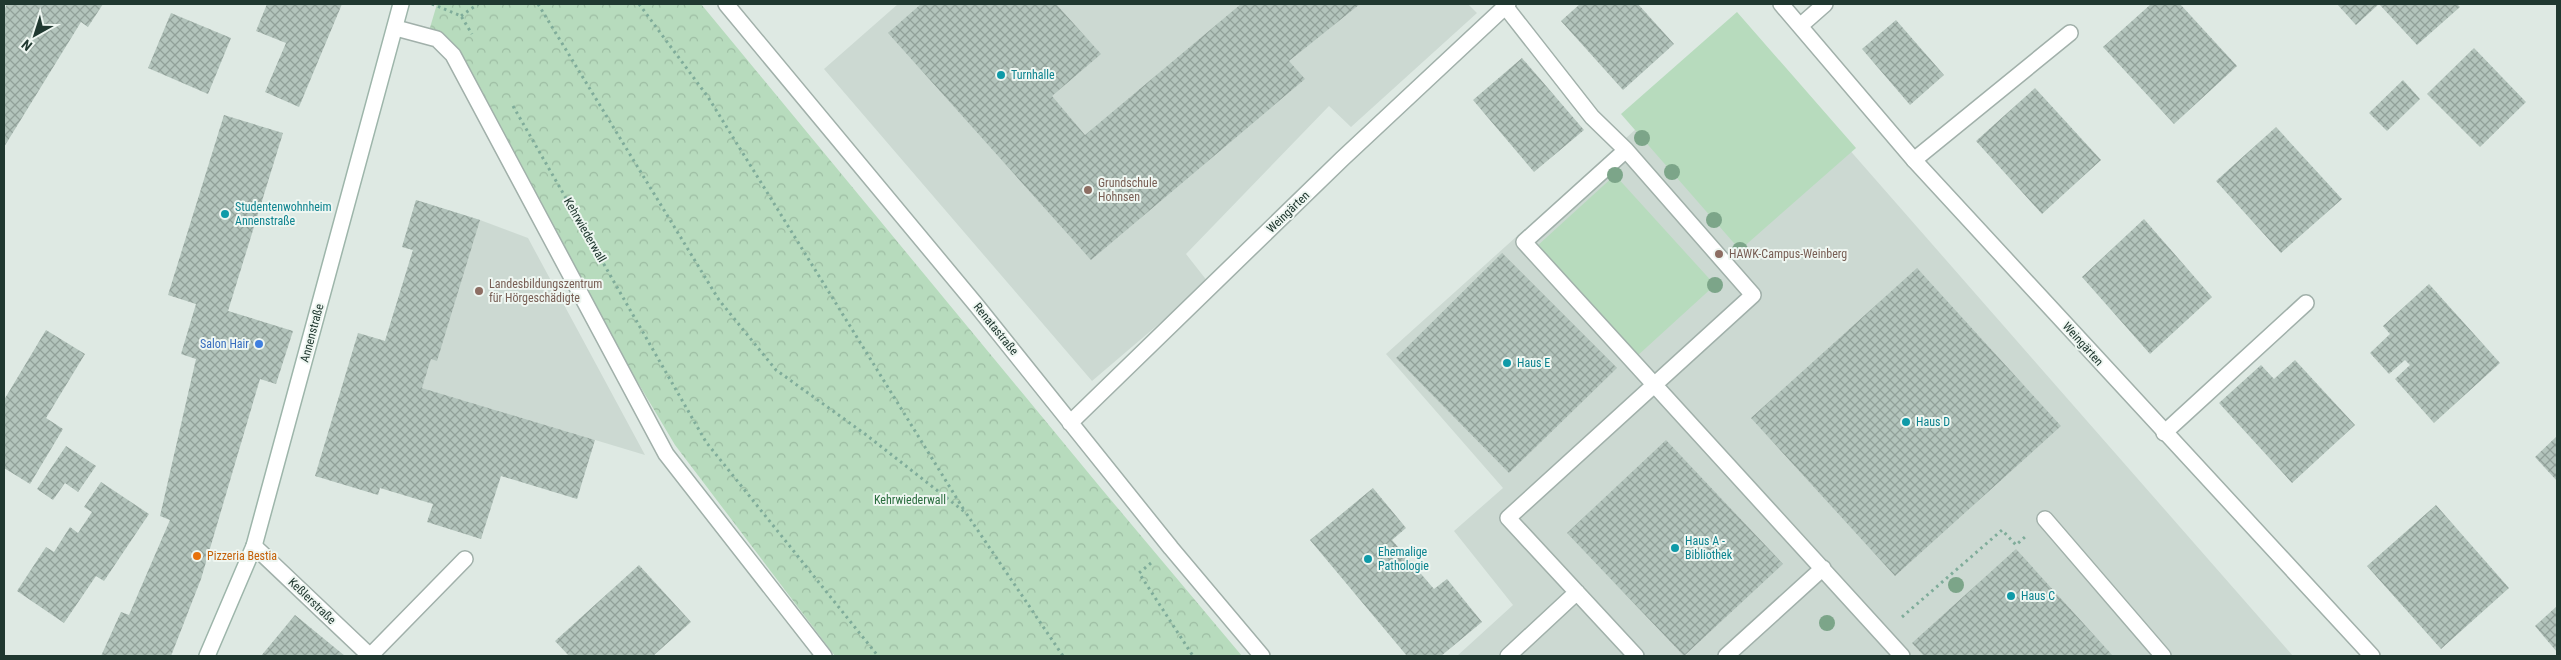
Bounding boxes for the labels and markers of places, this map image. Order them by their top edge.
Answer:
place label: Turnhalle [1011,68,1055,82]
marker: Turnhalle [995,69,1007,81]
place label: Grundschule Hohnsen [1098,176,1158,204]
marker: Grundschule Hohnsen [1082,184,1094,196]
place label: Studentenwohnheim Annenstraße [235,200,332,228]
marker: Studentenwohnheim Annenstraße [219,208,231,220]
place label: HAWK-Campus-Weinberg [1729,247,1847,261]
marker: HAWK-Campus-Weinberg [1713,248,1725,260]
place label: Landesbildungszentrum für Hörgeschädigte [489,277,602,305]
marker: Landesbildungszentrum für Hörgeschädigte [473,285,485,297]
place label: Salon Hair [200,337,249,351]
marker: Salon Hair [253,338,265,350]
place label: Haus E [1517,356,1550,370]
marker: Haus E [1501,357,1513,369]
place label: Haus D [1916,415,1950,429]
marker: Haus D [1900,416,1912,428]
place label: Haus A - Bibliothek [1685,534,1733,562]
marker: Haus A - Bibliothek [1669,542,1681,554]
place label: Ehemalige Pathologie [1378,545,1429,573]
place label: Pizzeria Bestia [207,549,277,563]
marker: Pizzeria Bestia [191,550,203,562]
marker: Ehemalige Pathologie [1362,553,1374,565]
place label: Haus C [2021,589,2055,603]
marker: Haus C [2005,590,2017,602]

